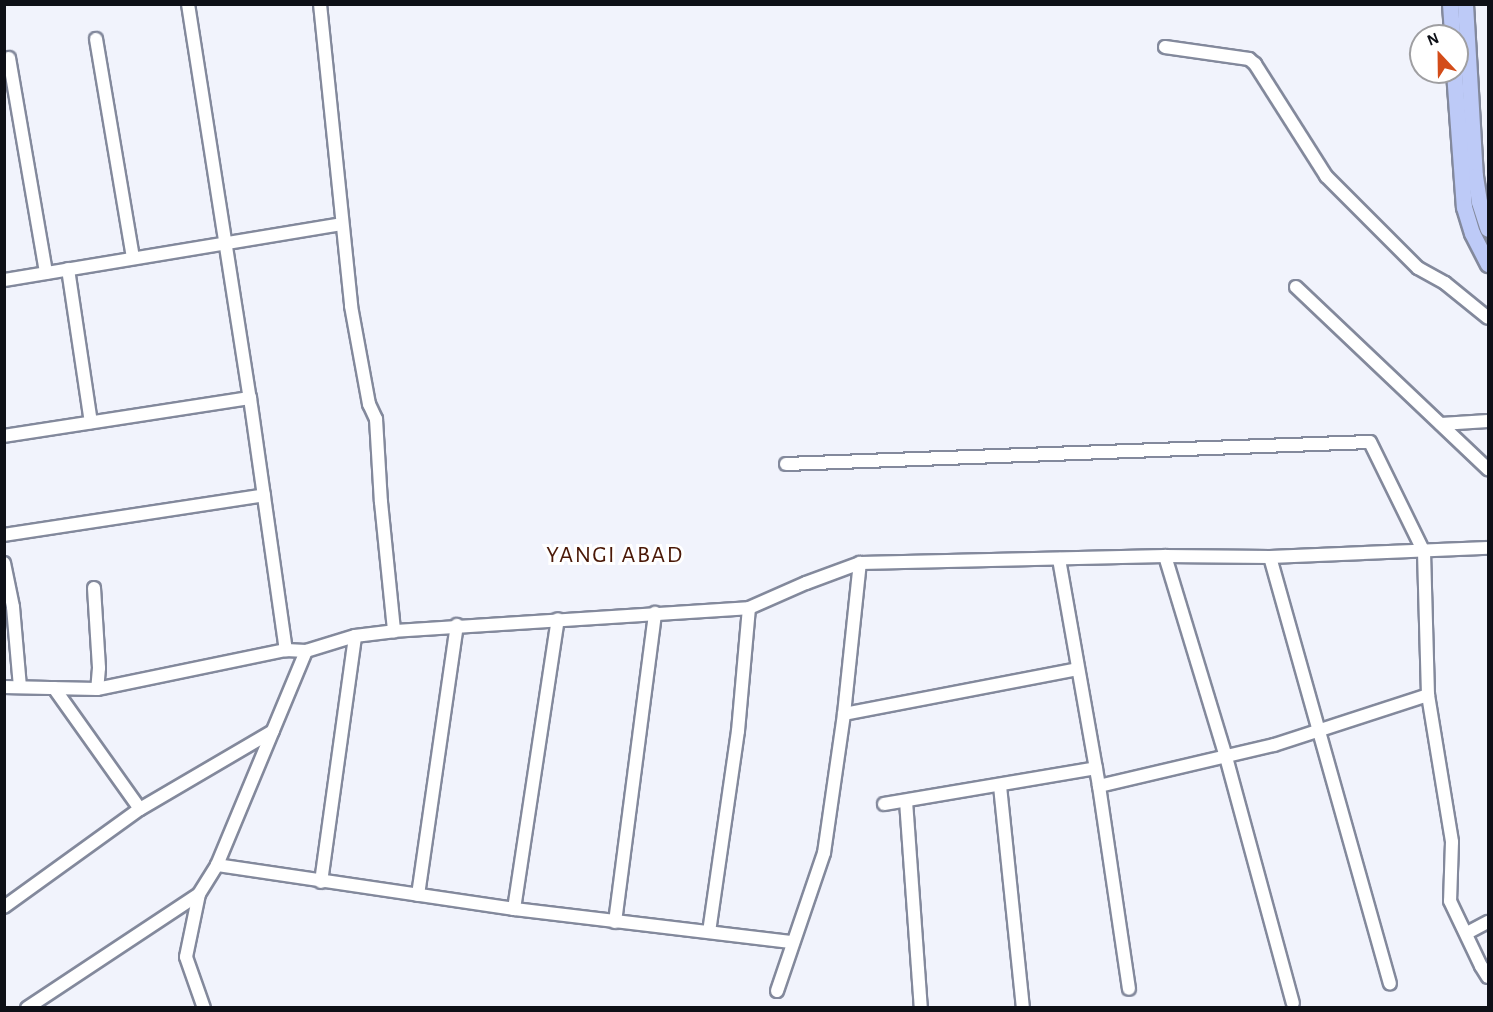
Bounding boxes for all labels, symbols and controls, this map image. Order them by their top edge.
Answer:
north arrow [1409,24,1469,84]
text: N [1425,30,1441,49]
district label: YANGI ABAD [546,542,684,570]

